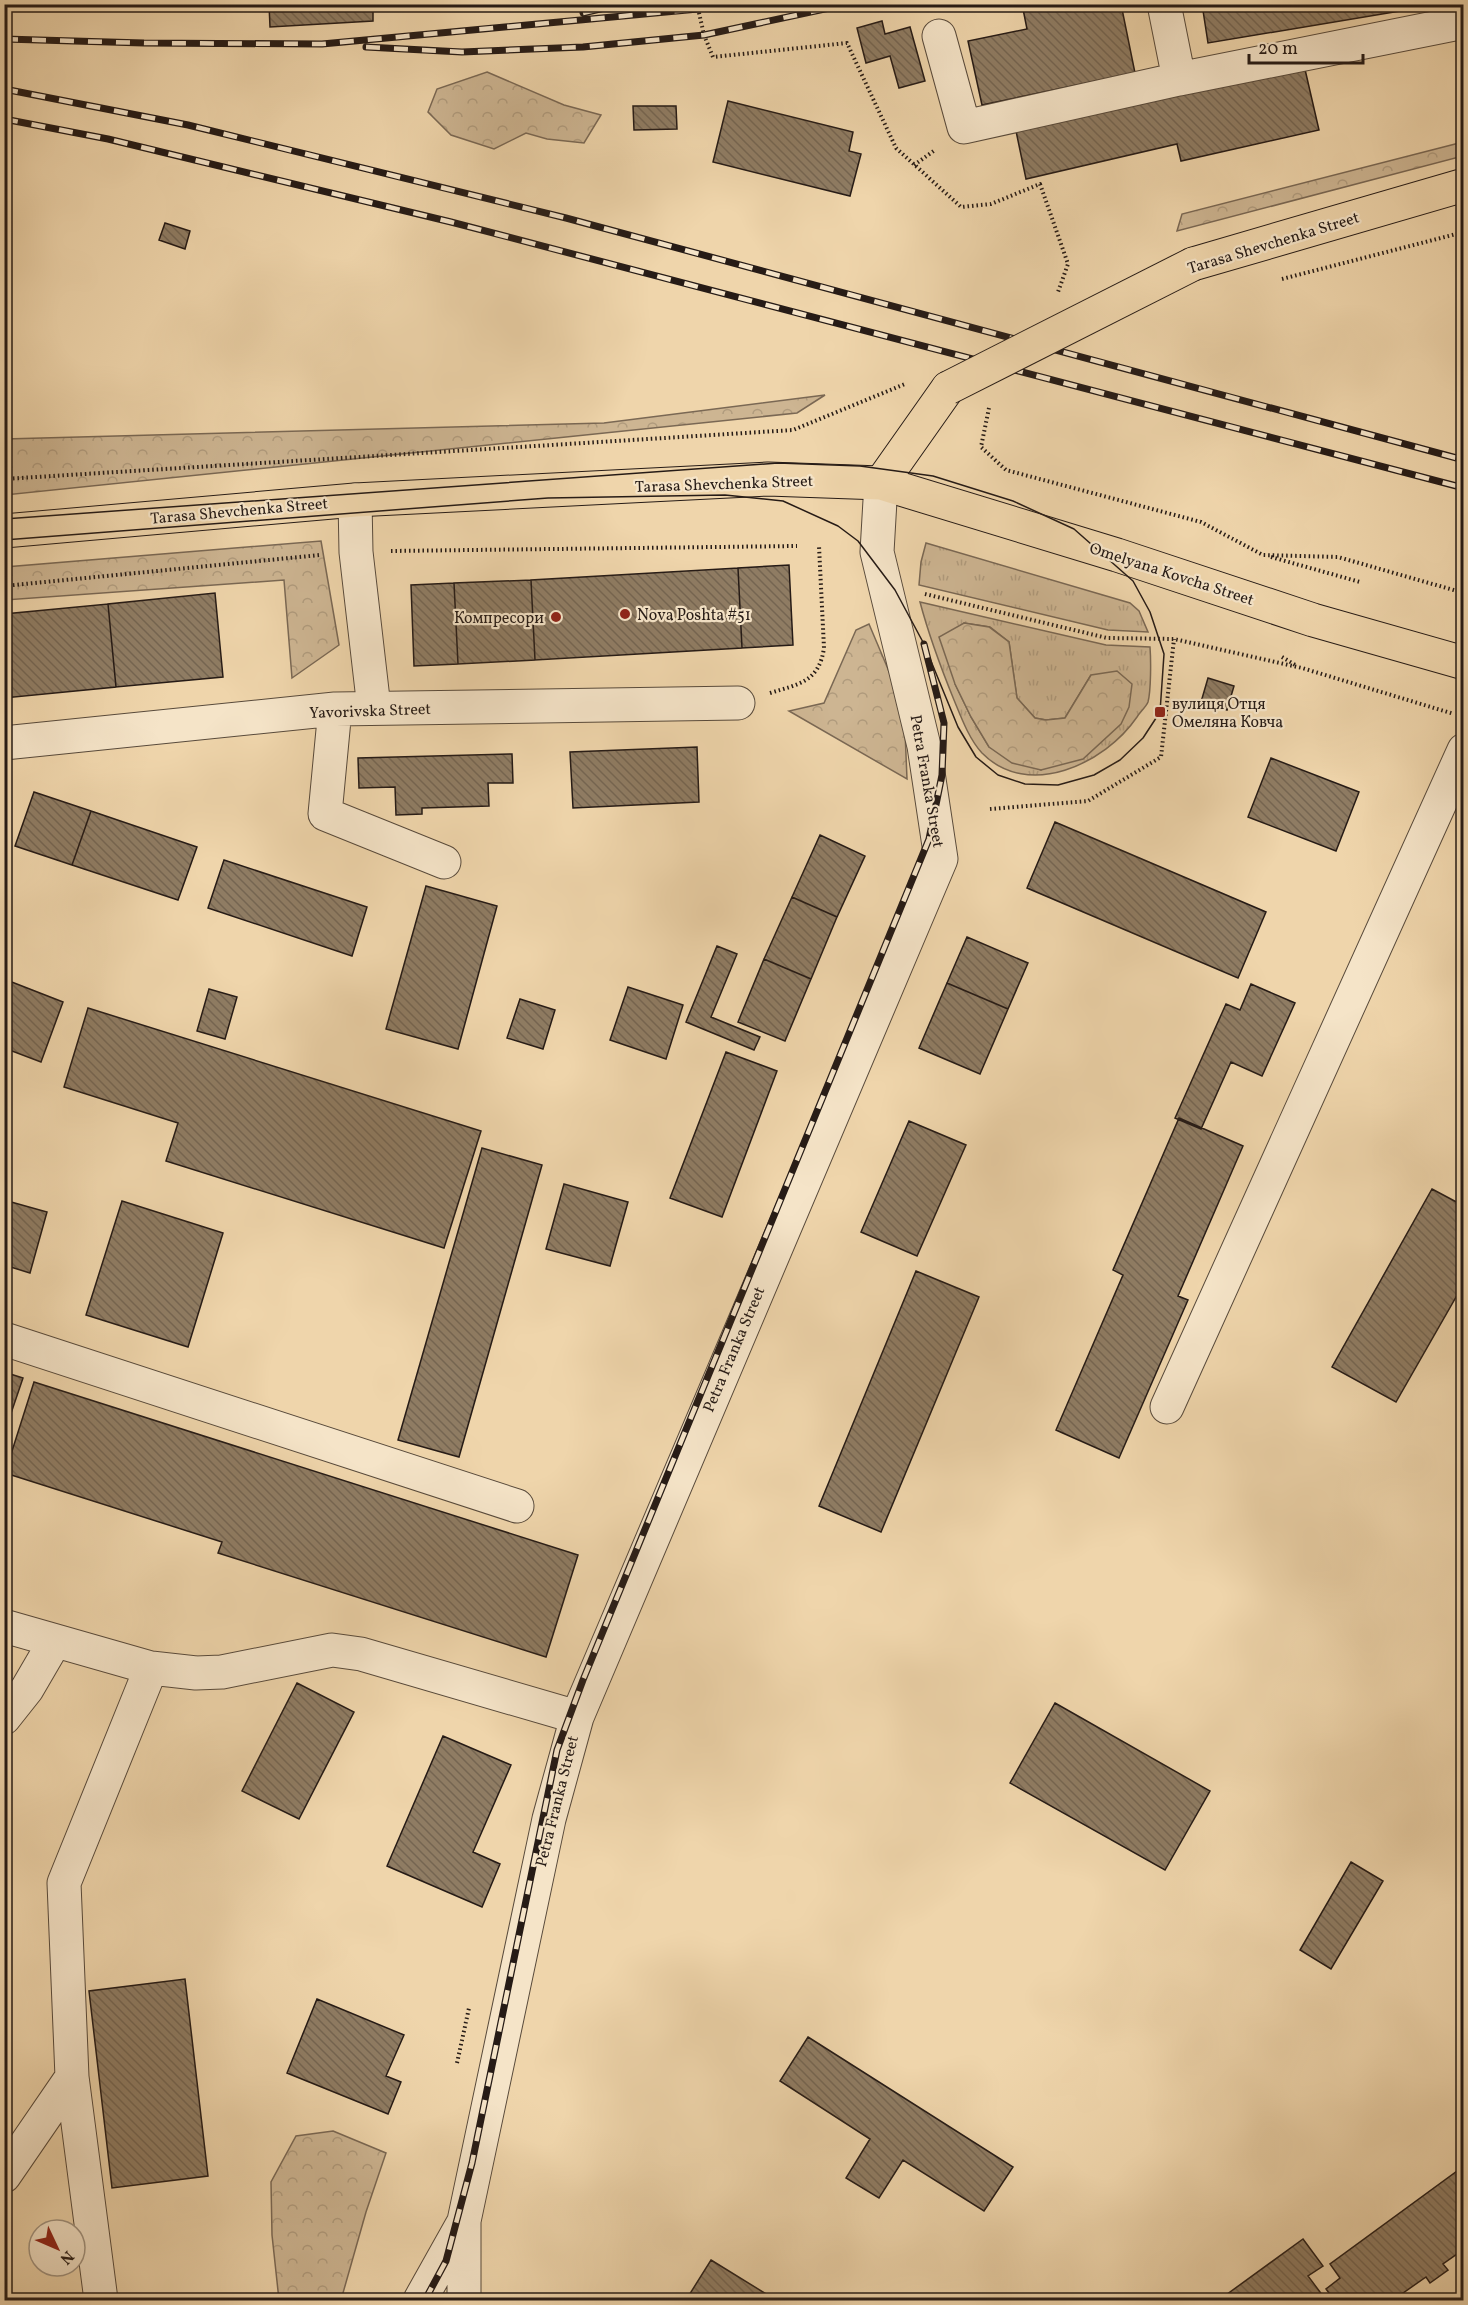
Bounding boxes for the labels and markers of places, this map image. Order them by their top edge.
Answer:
place label: Nova Poshta #51 [637,605,751,627]
marker: Nova Poshta #51 [618,607,632,621]
place label: Компресори [454,608,544,630]
marker: Компресори [549,610,563,624]
place label: вулиця Отця Омеляна Ковча [1172,694,1283,734]
marker: вулиця Отця Омеляна Ковча [1153,705,1167,719]

